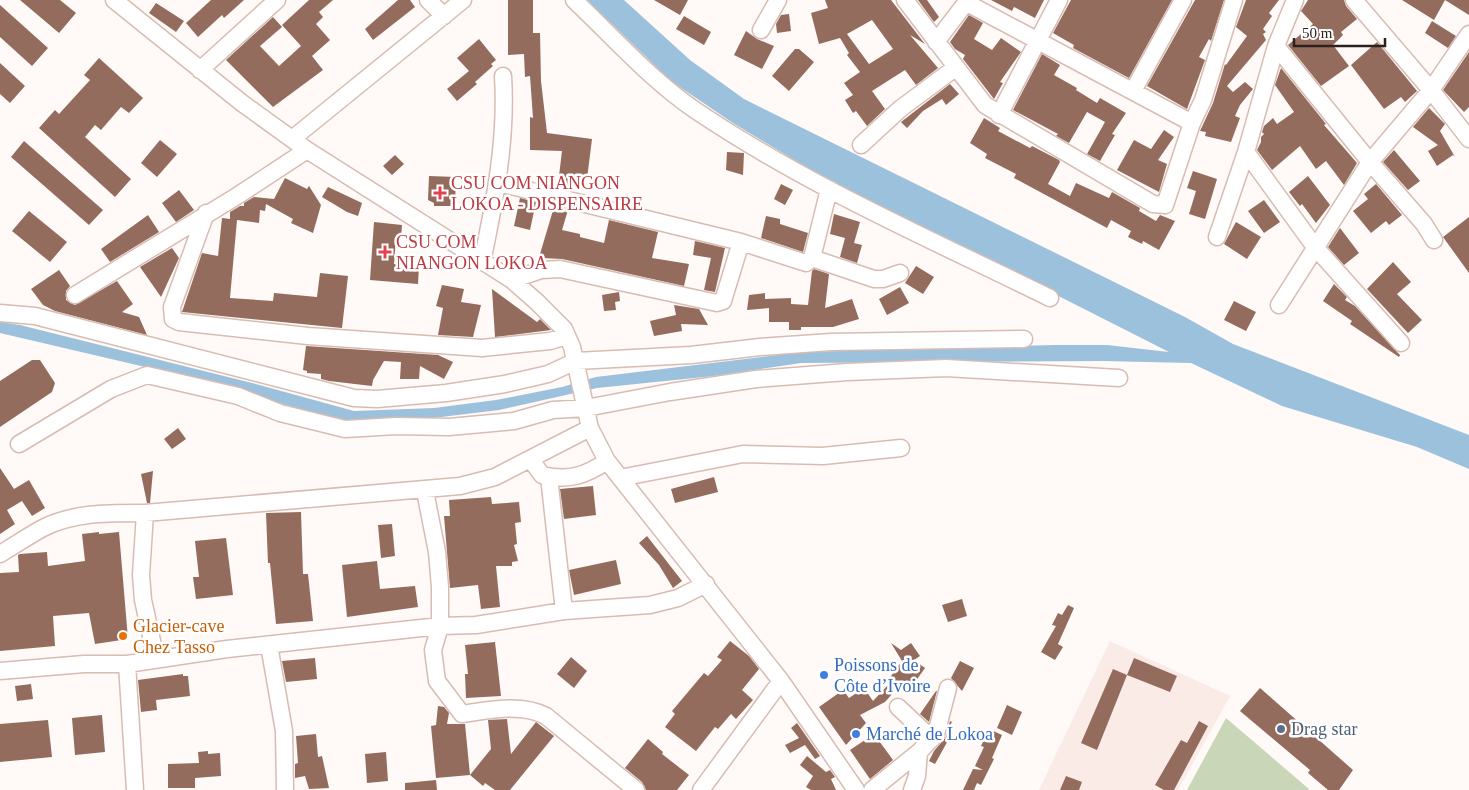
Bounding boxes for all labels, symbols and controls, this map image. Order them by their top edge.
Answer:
scale bar [1294,15,1385,47]
text: 50 m [1302,25,1333,41]
place label: CSU COM NIANGON LOKOA - DISPENSAIRE [451,173,643,214]
marker: CSU COM NIANGON LOKOA - DISPENSAIRE [433,186,447,200]
place label: CSU COM NIANGON LOKOA [396,232,547,273]
marker: CSU COM NIANGON LOKOA [378,245,392,259]
place label: Glacier-cave Chez Tasso [133,616,225,657]
marker: Glacier-cave Chez Tasso [117,630,129,642]
place label: Poissons de Côte d’Ivoire [834,655,930,696]
marker: Poissons de Côte d’Ivoire [818,669,830,681]
place label: Drag star [1291,719,1357,739]
marker: Drag star [1275,723,1287,735]
place label: Marché de Lokoa [866,724,993,744]
marker: Marché de Lokoa [850,728,862,740]

